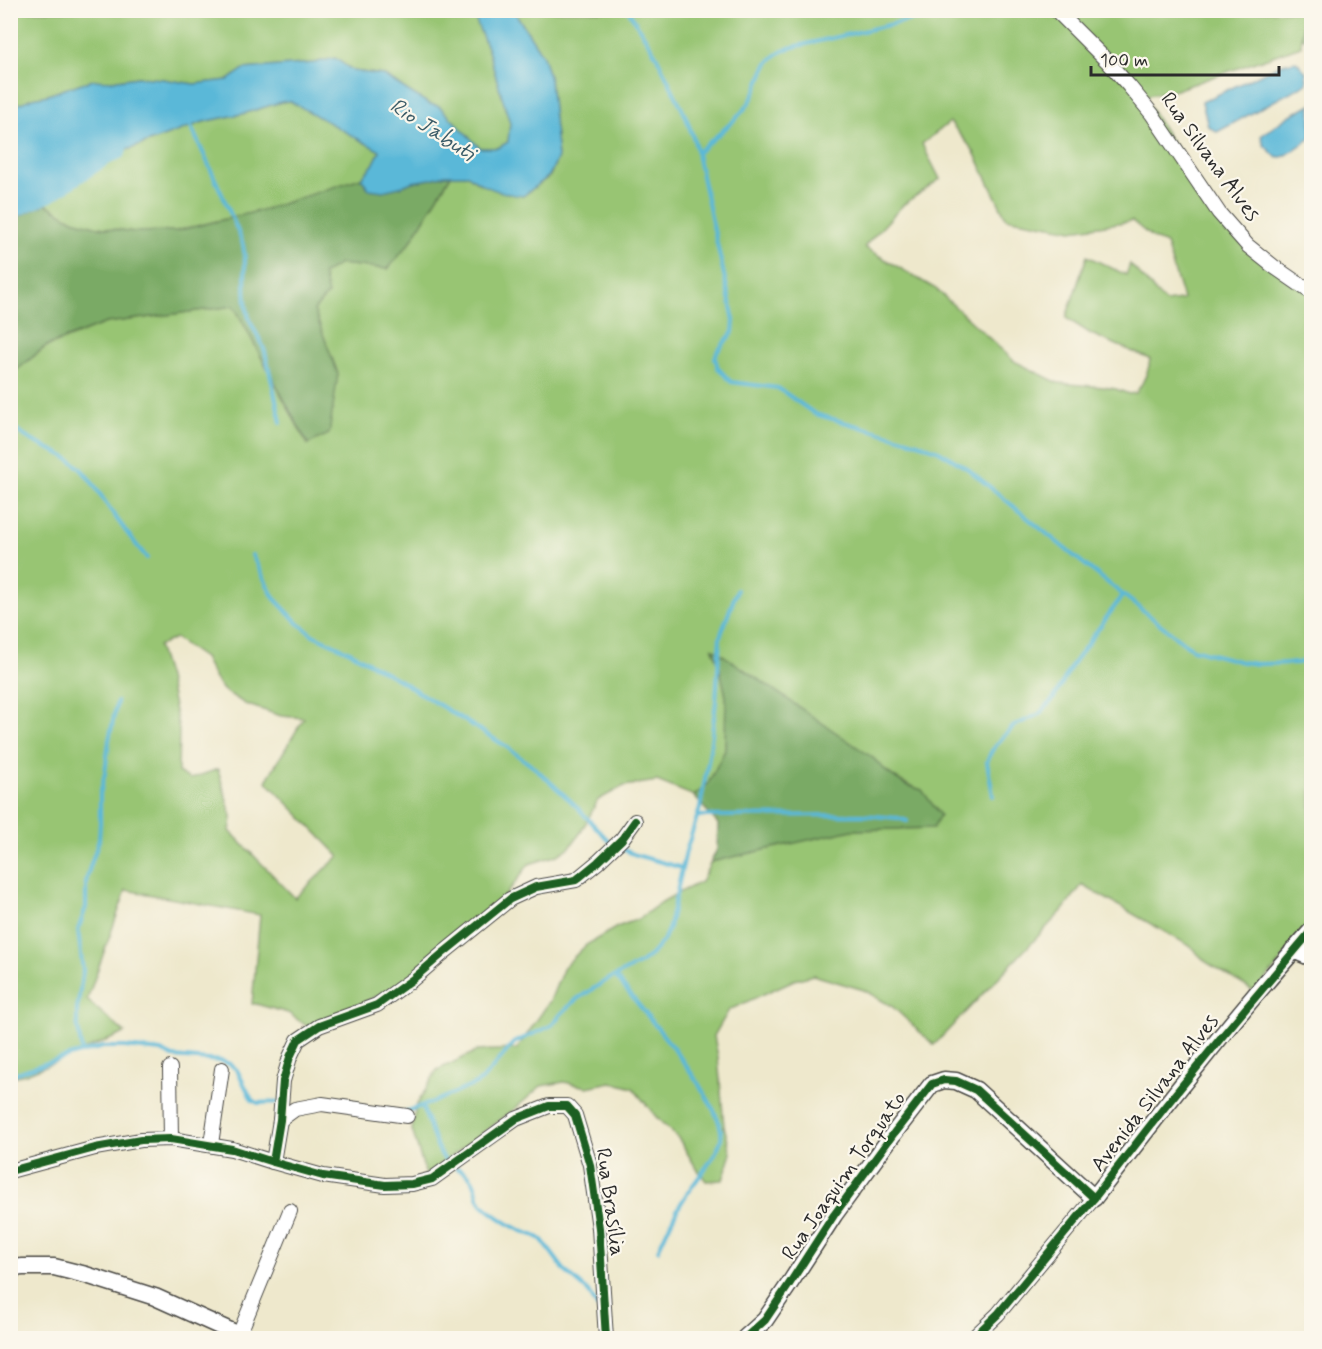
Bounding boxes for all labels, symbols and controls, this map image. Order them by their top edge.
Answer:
scale bar [1091,39,1278,77]
text: 100 m [1100,49,1148,73]
street label: Rua Silvana Alves [1154,87,1266,227]
water label: Rio Jabuti [384,92,482,169]
street label: Avenida Silvana Alves [1085,1008,1225,1178]
street label: Rua Joaquim Torquato [775,1086,913,1266]
street label: Rua Brasília [589,1146,631,1258]

